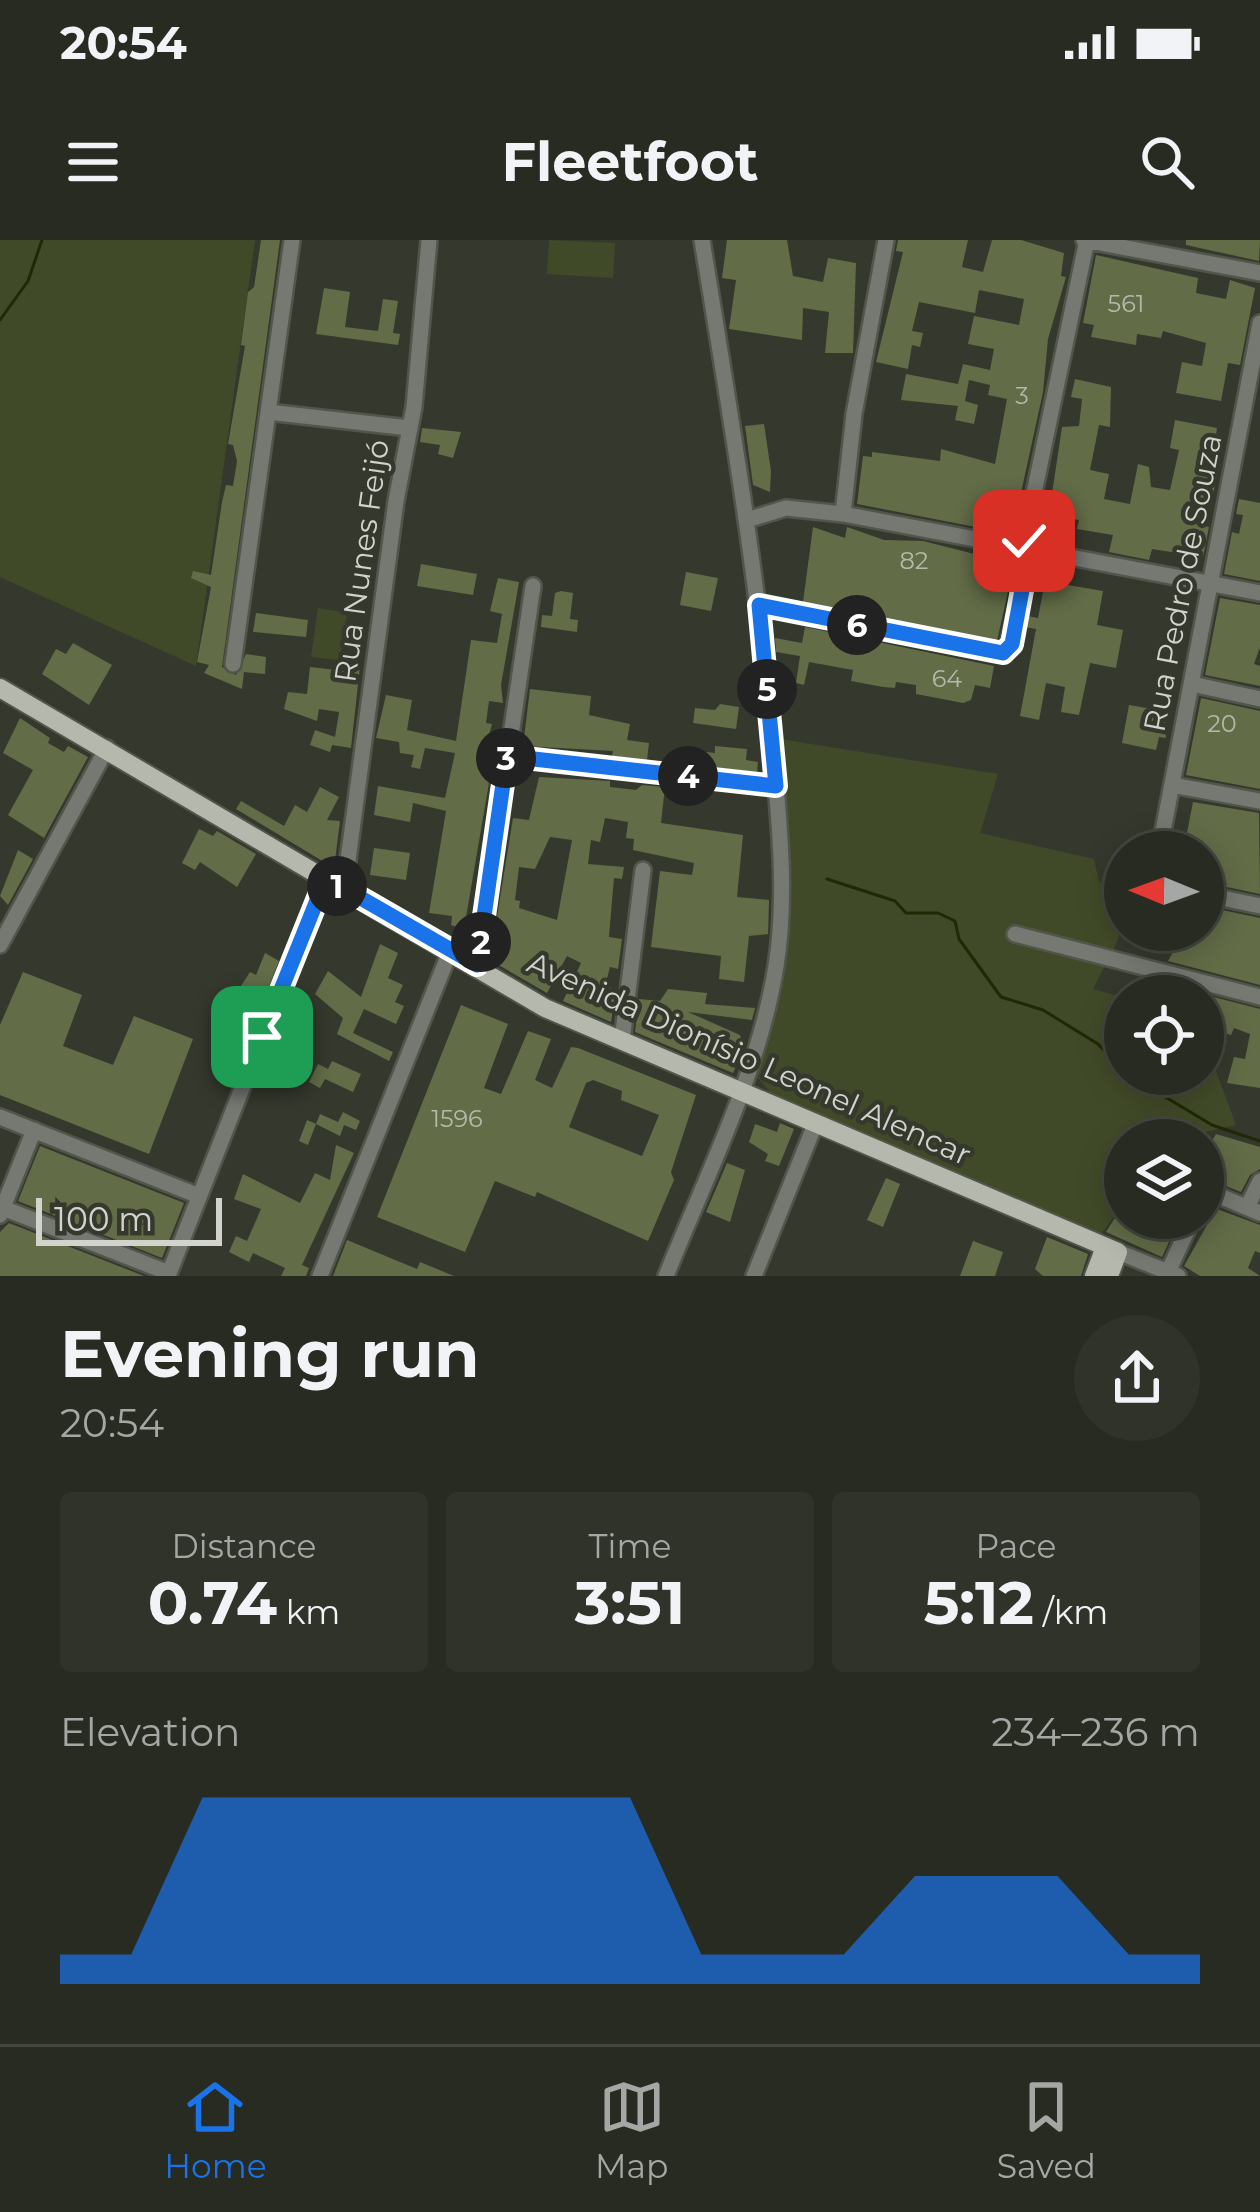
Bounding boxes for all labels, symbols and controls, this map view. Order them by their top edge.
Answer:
text: 20:54 [60,15,187,70]
icon: menu [60,129,126,195]
text: Fleetfoot [501,129,759,195]
icon: search [1134,129,1200,195]
house number: 561 [1108,289,1144,318]
house number: 3 [1015,381,1029,410]
street label: Rua Pedro de Souza [1136,431,1229,735]
street label: Rua Nunes Feijó [326,437,397,685]
pin [973,490,1075,592]
icon: check [991,508,1057,574]
house number: 82 [900,546,928,575]
pin: 6 [827,595,887,655]
text: 6 [846,605,868,645]
pin: 5 [737,659,797,719]
house number: 64 [932,664,962,693]
text: 5 [757,669,777,709]
house number: 20 [1207,709,1237,738]
pin: 3 [476,728,536,788]
text: 3 [496,738,516,778]
pin: 4 [658,746,718,806]
text: 4 [677,756,699,796]
north arrow [1104,831,1224,951]
map controls [1104,831,1224,1239]
pin: 1 [307,856,367,916]
text: 1 [331,866,343,906]
pin: 2 [451,912,511,972]
text: 2 [471,922,491,962]
street label: Avenida Dionísio Leonel Alencar [522,944,977,1173]
button: locate [1104,975,1224,1095]
pin [211,986,313,1088]
icon: arrive [229,1004,295,1070]
house number: 1596 [431,1104,483,1133]
button: layers [1104,1119,1224,1239]
scale bar [36,1192,222,1245]
text: 100 m [54,1199,153,1239]
text: Evening run [60,1313,480,1394]
button: share [1074,1315,1200,1441]
text: 20:54 [60,1399,164,1447]
text: Distance [172,1526,316,1566]
text: Time [589,1526,671,1566]
text: Pace [976,1526,1056,1566]
text: 0.74 [148,1566,277,1639]
text: 3:51 [575,1566,685,1639]
text: 5:12 [924,1566,1034,1639]
text: km [277,1592,340,1632]
text: /km [1034,1592,1108,1632]
text: Elevation [60,1708,240,1756]
text: 234–236 m [991,1708,1200,1756]
tab: Home [164,2074,267,2186]
tab: Map [595,2074,668,2186]
tab: Saved [997,2074,1096,2186]

